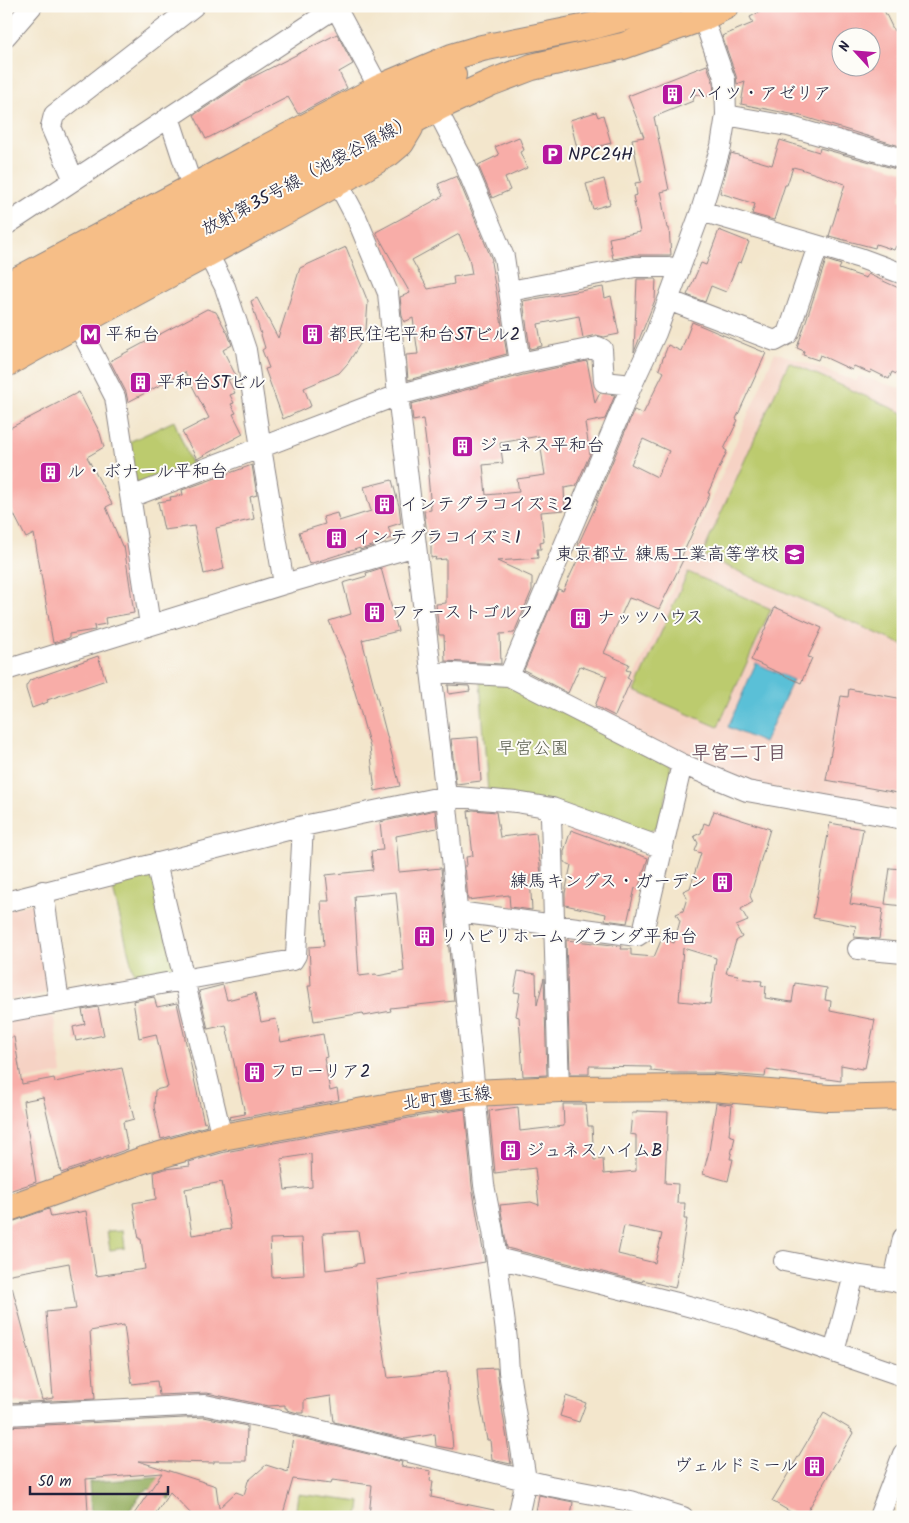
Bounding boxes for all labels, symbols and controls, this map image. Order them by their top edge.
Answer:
north arrow [832,28,882,78]
text: N [833,38,857,56]
place label: ハイツ・アゼリア [688,80,832,109]
building icon: ハイツ・アゼリア [660,82,684,106]
street label: 放射第35号線（池袋谷原線） [197,108,419,244]
place label: NPC24H [568,141,633,170]
parking icon: NPC24H [540,143,564,167]
place label: 平和台 [106,321,160,350]
place label: 都民住宅平和台STビル2 [329,321,520,350]
metro station icon: 平和台 [78,323,102,347]
building icon: 都民住宅平和台STビル2 [301,323,325,347]
place label: 平和台STビル [157,369,266,398]
building icon: 平和台STビル [129,371,153,395]
place label: ジュネス平和台 [479,432,605,461]
building icon: ジュネス平和台 [451,434,475,458]
place label: ル・ボナール平和台 [67,458,228,487]
building icon: ル・ボナール平和台 [39,460,63,484]
place label: インテグラコイズミ2 [400,491,572,520]
building icon: インテグラコイズミ2 [372,493,396,517]
place label: インテグラコイズミ1 [353,524,521,553]
building icon: インテグラコイズミ1 [325,526,349,550]
place label: 東京都立 練馬工業高等学校 [556,541,779,570]
school or university icon: 東京都立 練馬工業高等学校 [783,543,807,567]
place label: ファーストゴルフ [391,599,535,628]
building icon: ファーストゴルフ [363,601,387,625]
place label: ナッツハウス [597,604,704,633]
building icon: ナッツハウス [569,606,593,630]
park label: 早宮公園 [497,735,569,764]
district label: 早宮二丁目 [691,739,787,769]
place label: 練馬キングス・ガーデン [510,868,707,897]
building icon: 練馬キングス・ガーデン [711,870,735,894]
place label: リハビリホーム グランダ平和台 [440,923,698,952]
building icon: リハビリホーム グランダ平和台 [412,925,436,949]
place label: フローリア2 [270,1058,370,1087]
building icon: フローリア2 [242,1060,266,1084]
street label: 北町豊玉線 [401,1079,493,1119]
place label: ジュネスハイムB [526,1137,662,1166]
building icon: ジュネスハイムB [498,1139,522,1163]
place label: ヴェルドミール [673,1452,798,1481]
building icon: ヴェルドミール [802,1454,826,1478]
scale bar [30,1463,168,1495]
text: 50 m [38,1470,72,1494]

